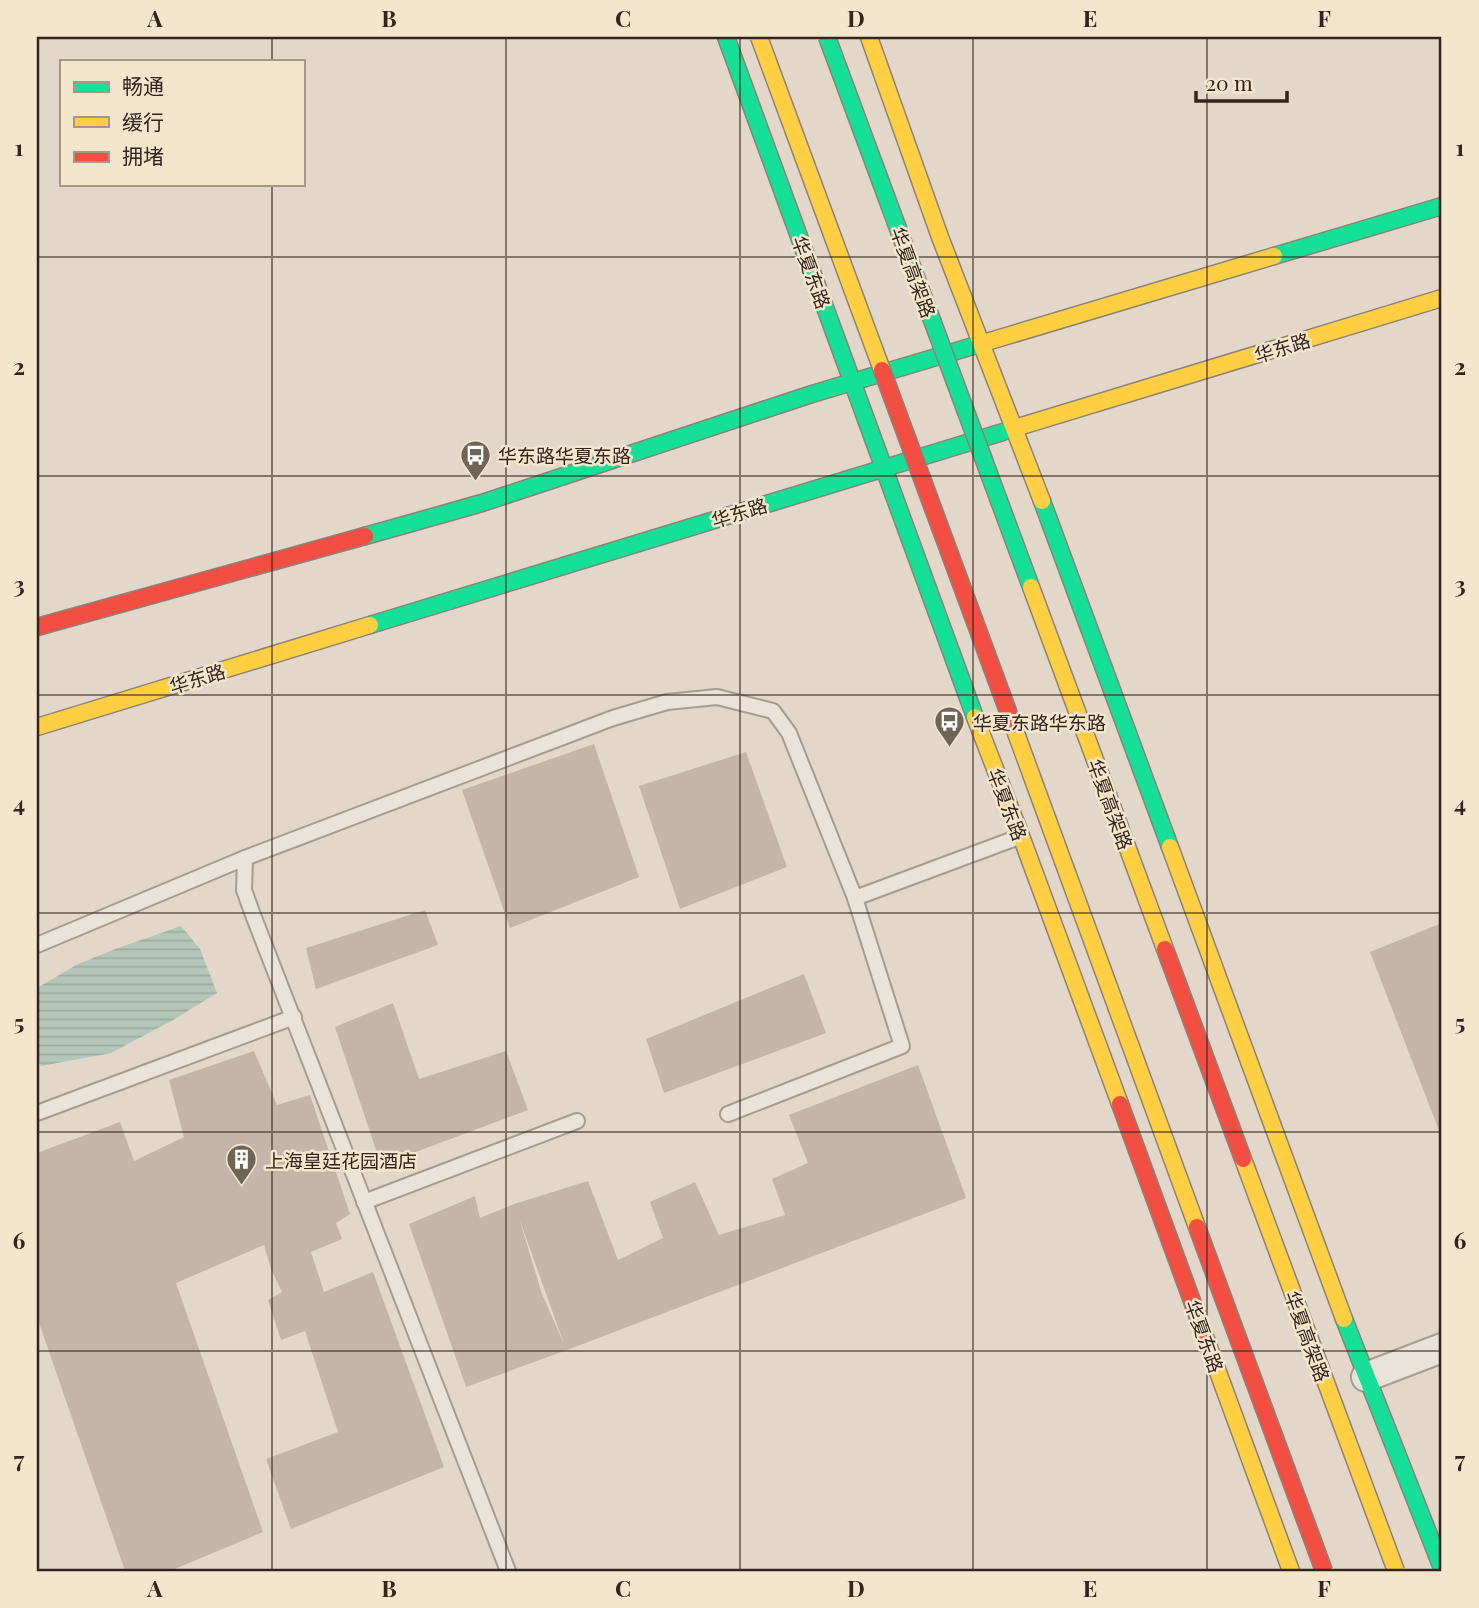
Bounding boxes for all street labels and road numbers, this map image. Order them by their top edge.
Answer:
street label: 华夏高架路 [886,223,942,321]
street label: 华夏东路 [787,232,837,312]
street label: 华东路 [1251,326,1313,368]
street label: 华东路 [708,491,770,533]
street label: 华东路 [166,657,228,699]
street label: 华夏高架路 [1083,755,1139,853]
street label: 华夏东路 [982,764,1034,844]
street label: 华夏高架路 [1280,1287,1336,1385]
street label: 华夏东路 [1180,1296,1230,1376]

